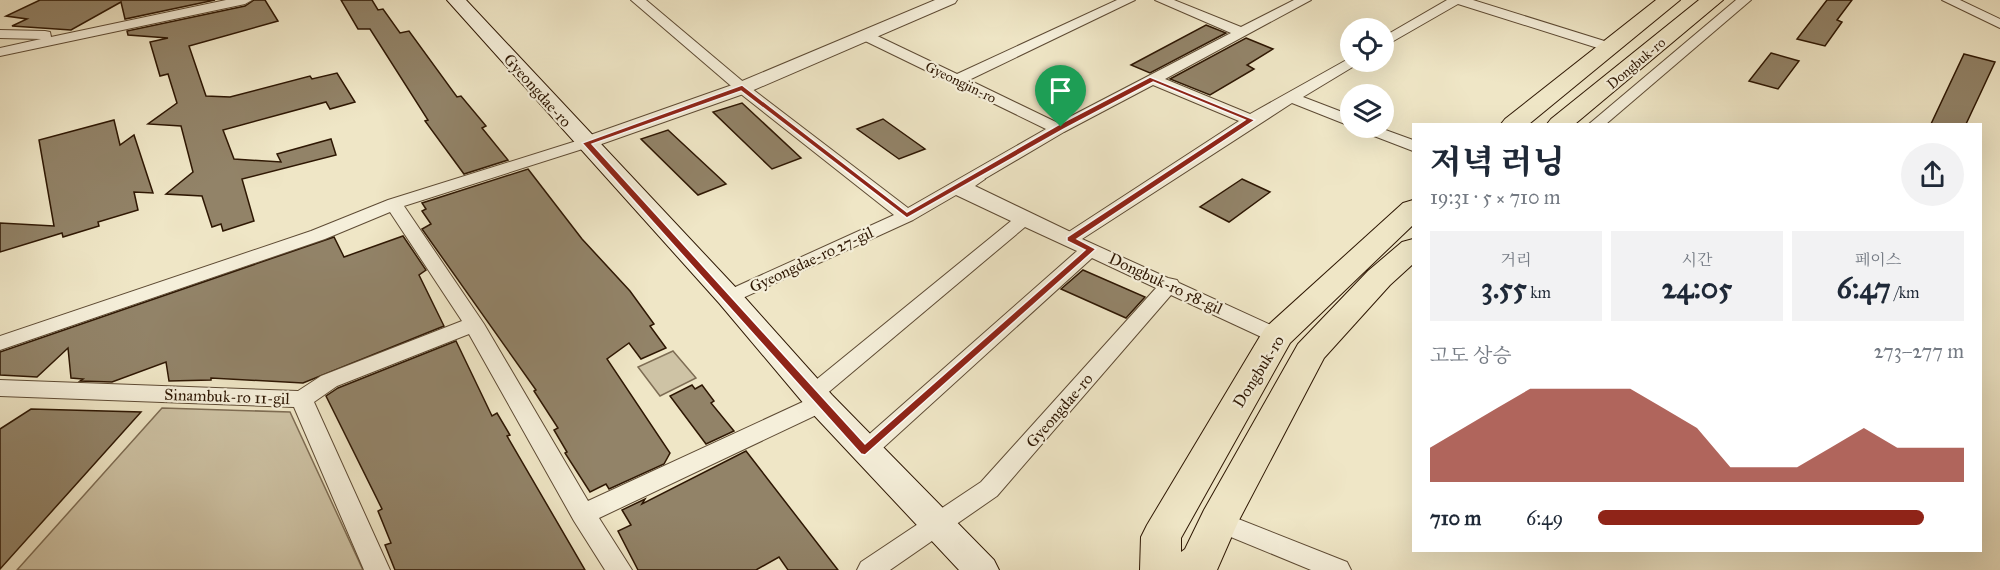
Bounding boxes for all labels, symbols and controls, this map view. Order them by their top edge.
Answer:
map controls [1340,18,1394,138]
button: locate [1340,18,1394,72]
street label: Dongbuk-ro [1604,34,1669,93]
street label: Gyeongdae-ro [499,50,576,132]
street label: Gyeongjin-ro [923,58,999,107]
pin [1035,65,1086,127]
icon: arrive [1044,74,1077,107]
button: layers [1340,84,1394,138]
text: 저녁 러닝 [1430,142,1565,182]
button: share [1901,143,1964,206]
text: 19:31 · 5 × 710 m [1430,185,1561,209]
street label: Gyeongdae-ro 27-gil [746,222,877,297]
street label: Dongbuk-ro 58-gil [1105,249,1226,319]
text: 거리 [1501,250,1531,269]
text: 시간 [1682,250,1712,269]
text: 페이스 [1855,250,1901,269]
text: 3.55 [1481,270,1527,306]
text: 24:05 [1662,270,1732,306]
text: 6:47 [1837,270,1891,306]
text: km [1527,283,1551,302]
text: /km [1891,283,1920,302]
street label: Dongbuk-ro [1229,332,1289,411]
text: 273–277 m [1874,339,1964,363]
text: 고도 상승 [1430,343,1512,367]
street label: Gyeongdae-ro [1022,369,1098,452]
street label: Sinambuk-ro 11-gil [164,385,291,409]
text: 710 m [1430,506,1481,530]
text: 6:49 [1526,506,1563,530]

